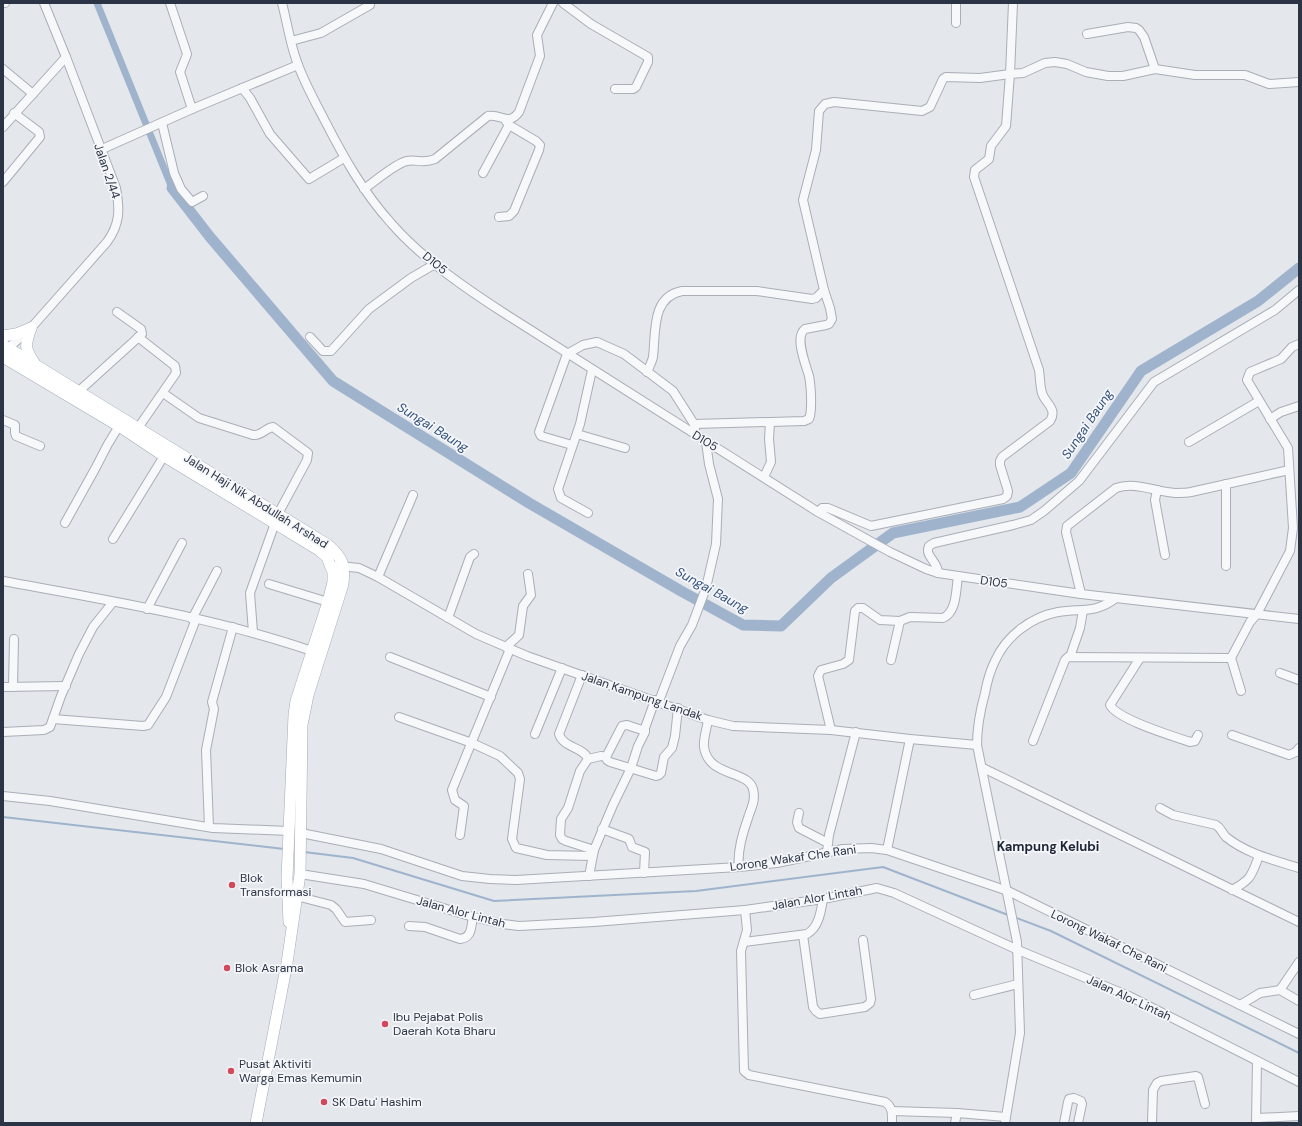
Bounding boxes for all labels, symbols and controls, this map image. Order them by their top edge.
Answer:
street label: Jalan 2/44 [90,141,124,201]
street label: D105 [419,248,451,278]
water label: Sungai Baung [1057,385,1117,462]
water label: Sungai Baung [394,398,472,456]
street label: D105 [689,427,721,455]
street label: Jalan Haji Nik Abdullah Arshad [181,450,331,552]
water label: Sungai Baung [673,563,752,617]
street label: D105 [979,572,1009,592]
street label: Jalan Kampung Landak [579,668,705,724]
district label: Kampung Kelubi [997,838,1099,855]
street label: Lorong Wakaf Che Rani [729,841,857,875]
place label: Blok Transformasi [240,870,312,900]
marker: Blok Transformasi [227,880,237,890]
street label: Jalan Alor Lintah [771,882,864,914]
street label: Jalan Alor Lintah [415,892,507,932]
street label: Lorong Wakaf Che Rani [1048,906,1170,976]
place label: Blok Asrama [235,960,303,976]
marker: Blok Asrama [222,963,232,973]
street label: Jalan Alor Lintah [1084,971,1174,1025]
place label: Ibu Pejabat Polis Daerah Kota Bharu [393,1009,496,1039]
marker: Ibu Pejabat Polis Daerah Kota Bharu [380,1019,390,1029]
place label: Pusat Aktiviti Warga Emas Kemumin [239,1056,362,1086]
marker: Pusat Aktiviti Warga Emas Kemumin [226,1066,236,1076]
place label: SK Datu' Hashim [332,1094,422,1110]
marker: SK Datu' Hashim [319,1097,329,1107]

